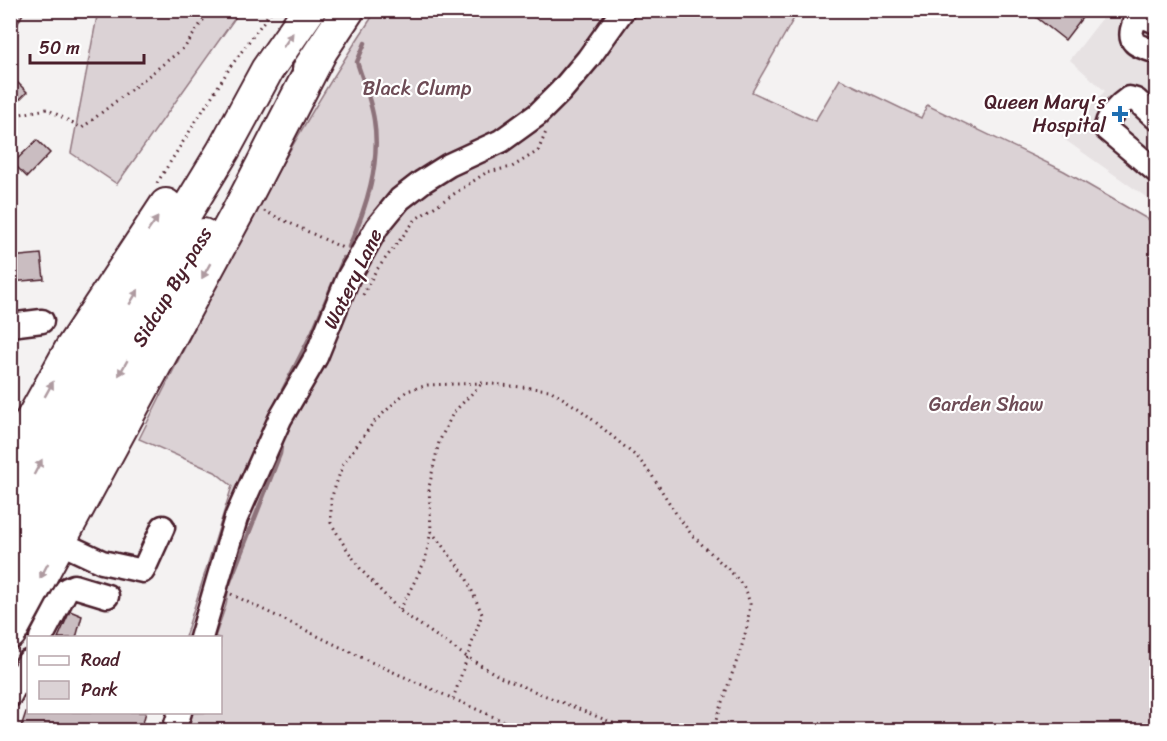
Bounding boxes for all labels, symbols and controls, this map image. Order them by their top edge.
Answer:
scale bar [30,27,144,65]
text: 50 m [39,32,80,64]
one-way arrow [282,33,294,49]
park label: Black Clump [363,71,472,106]
place label: Queen Mary's Hospital [984,85,1107,143]
marker: Queen Mary's Hospital [1111,105,1129,123]
one-way arrow [147,216,158,233]
street label: Sidcup By-pass [122,219,222,354]
street label: Watery Lane [313,223,393,335]
one-way arrow [201,262,211,279]
one-way arrow [129,288,139,305]
one-way arrow [118,360,129,376]
one-way arrow [44,381,54,398]
park label: Garden Shaw [929,387,1043,422]
one-way arrow [33,458,43,475]
one-way arrow [39,562,48,579]
legend [27,636,222,714]
text: Road [81,644,121,676]
text: Park [81,674,118,706]

